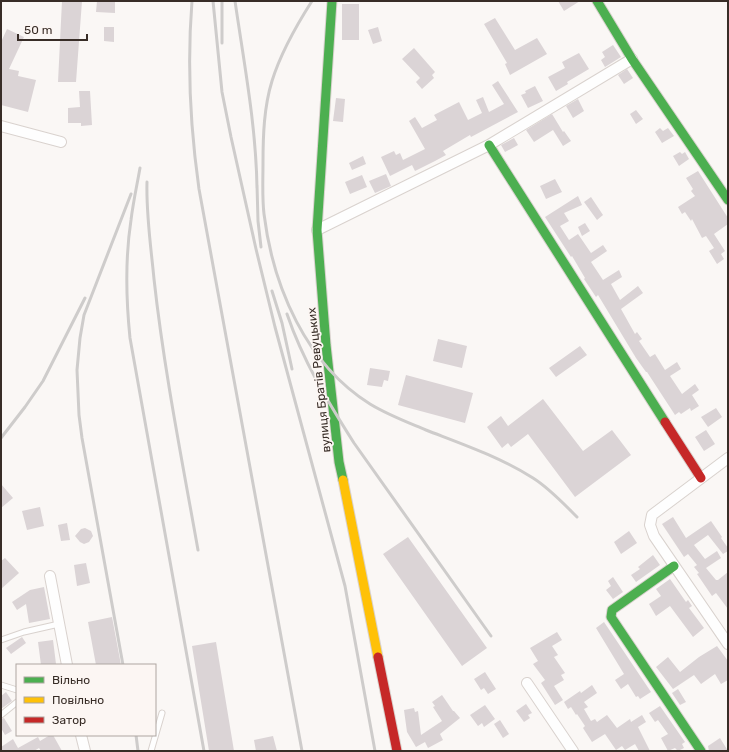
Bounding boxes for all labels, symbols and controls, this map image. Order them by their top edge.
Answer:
scale bar [18,16,87,42]
text: 50 m [24,23,52,37]
street label: вулиця Братів Ревуцьких [304,306,334,453]
legend [16,664,156,736]
text: Вільно [52,673,90,687]
text: Повільно [52,693,104,707]
text: Затор [52,713,86,727]

